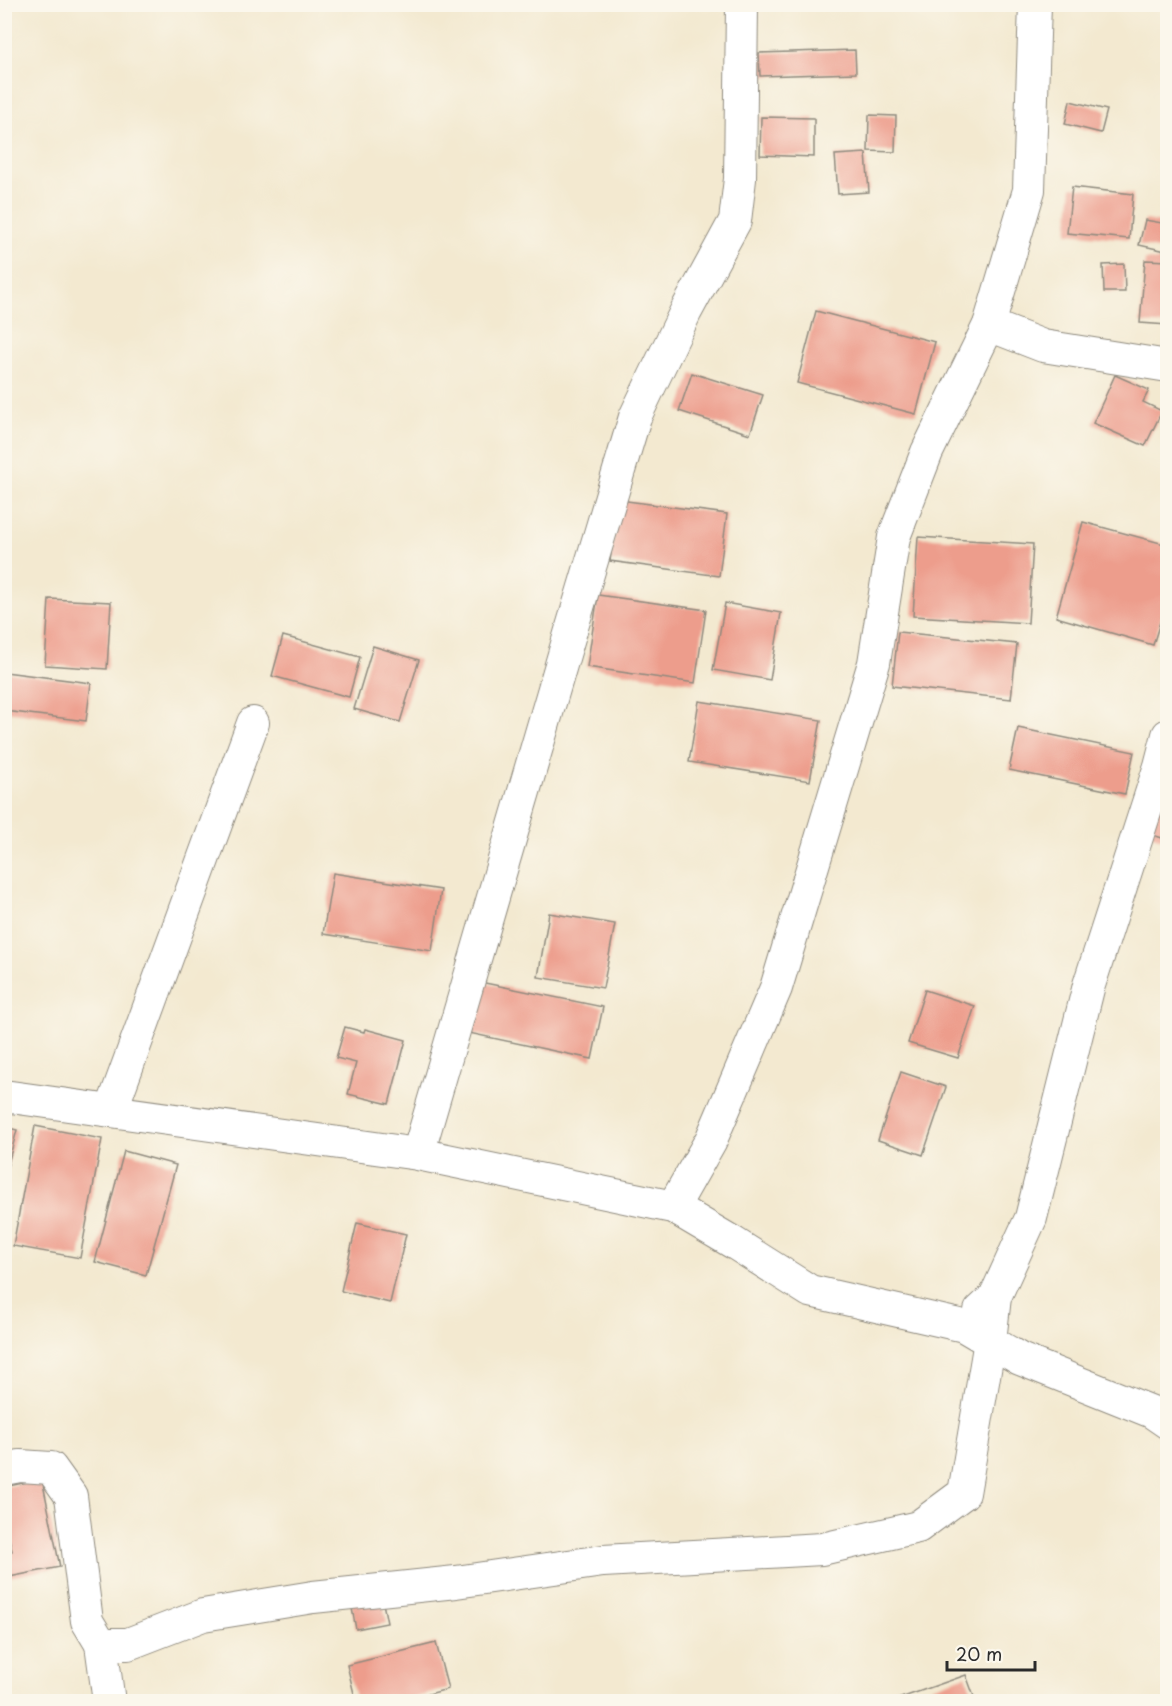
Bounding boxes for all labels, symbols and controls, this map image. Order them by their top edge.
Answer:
scale bar [947,1634,1036,1672]
text: 20 m [956,1640,1002,1667]

